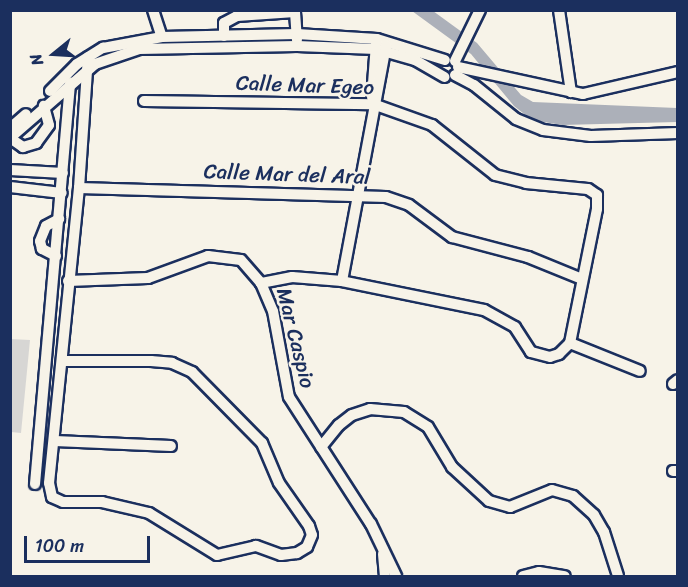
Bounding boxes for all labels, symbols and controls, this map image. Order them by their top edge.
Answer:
north arrow [24,24,84,84]
text: N [21,50,52,69]
street label: Calle Mar Egeo [236,70,374,100]
street label: Calle Mar del Aral [204,159,370,189]
street label: Mar Caspio [271,285,321,391]
scale bar [27,524,153,562]
text: 100 m [35,530,84,562]

